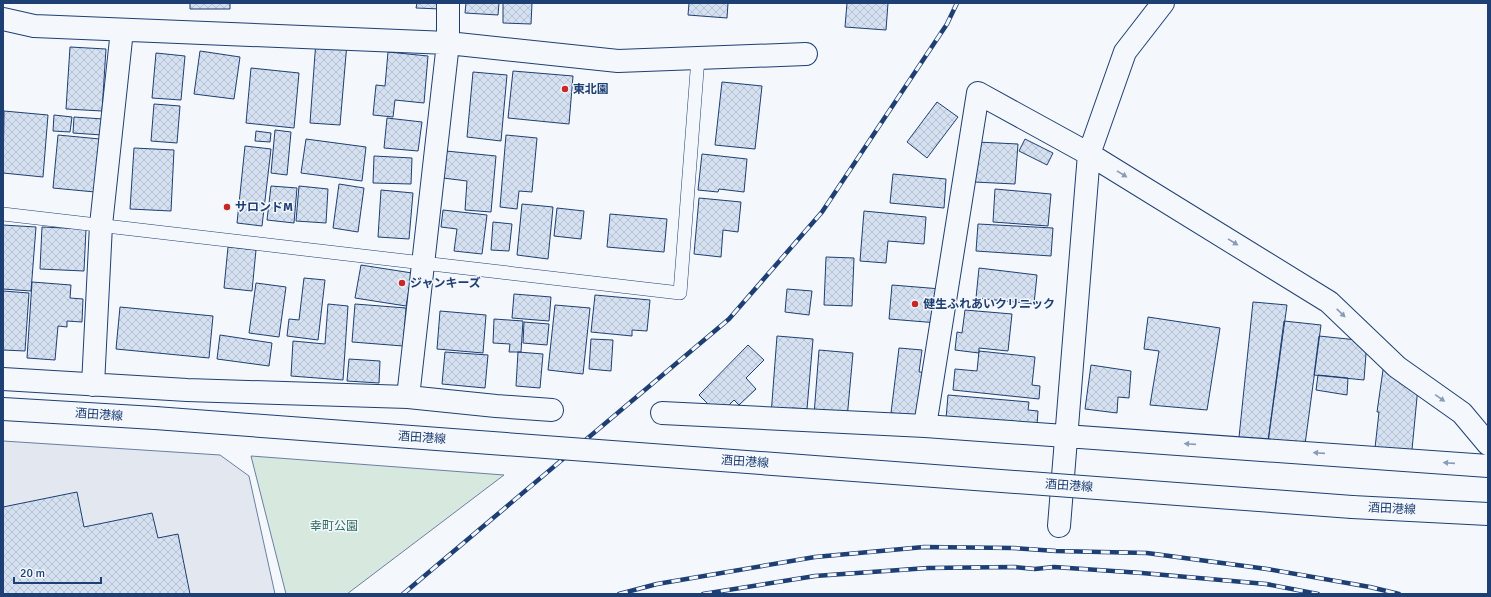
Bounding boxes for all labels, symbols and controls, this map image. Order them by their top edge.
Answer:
place label: 東北園 [573,82,609,97]
marker: 東北園 [560,84,570,94]
one-way arrow [1116,171,1128,178]
place label: サロンドM [235,200,293,215]
marker: サロンドM [222,202,232,212]
one-way arrow [1227,239,1239,246]
place label: ジャンキーズ [410,276,481,291]
marker: ジャンキーズ [397,278,407,288]
place label: 健生ふれあいクリニック [923,297,1055,312]
marker: 健生ふれあいクリニック [910,299,920,309]
one-way arrow [1336,308,1346,318]
one-way arrow [1434,394,1445,402]
street label: 酒田港線 [75,406,123,424]
street label: 酒田港線 [398,429,446,447]
one-way arrow [1184,440,1196,447]
one-way arrow [1313,450,1325,457]
street label: 酒田港線 [721,453,769,471]
one-way arrow [1443,459,1455,466]
street label: 酒田港線 [1045,477,1093,495]
street label: 酒田港線 [1368,500,1416,518]
park label: 幸町公園 [310,519,358,534]
scale bar [14,559,101,585]
text: 20 m [20,566,45,581]

